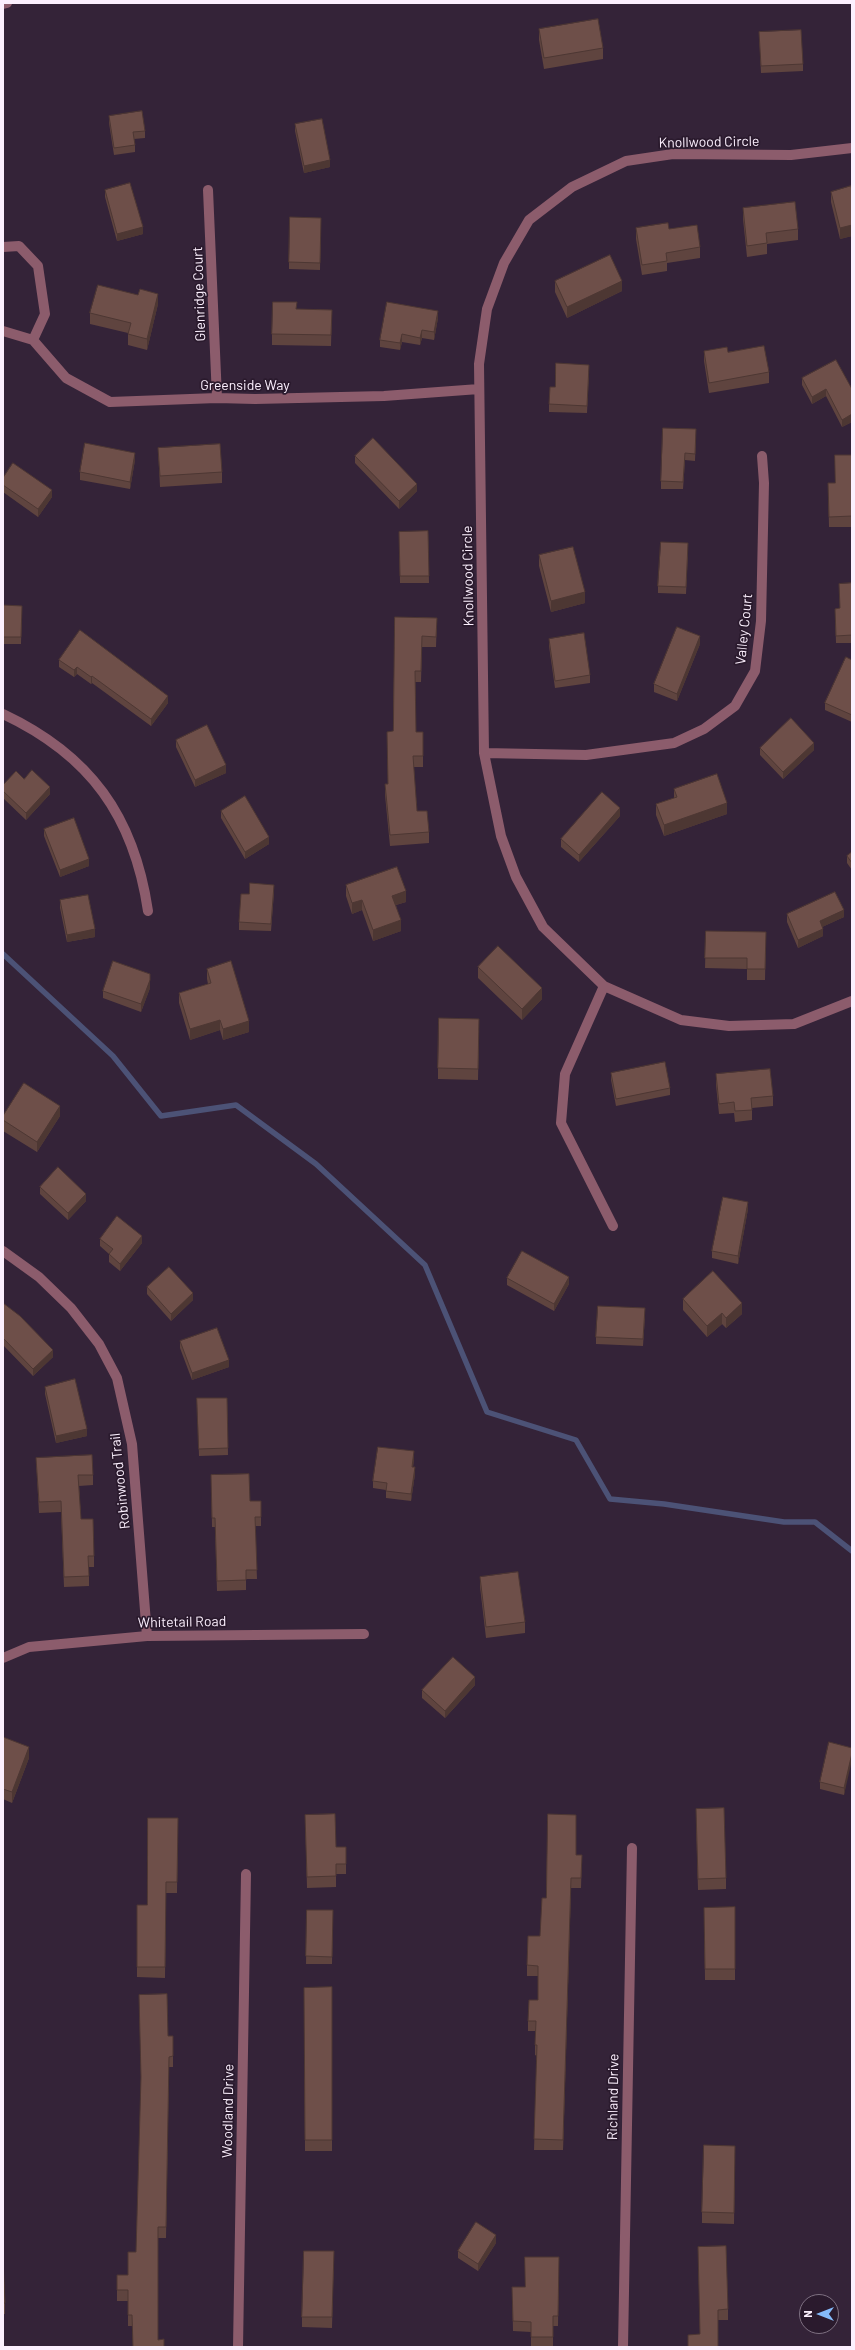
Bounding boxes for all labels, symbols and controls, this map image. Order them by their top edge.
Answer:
street label: Knollwood Circle [659,133,759,151]
street label: Glenridge Court [189,246,209,342]
street label: Greenside Way [200,377,290,393]
street label: Knollwood Circle [459,526,477,626]
street label: Valley Court [732,592,756,666]
street label: Robinwood Trail [107,1432,133,1530]
street label: Whitetail Road [138,1613,226,1631]
street label: Richland Drive [604,2054,622,2140]
street label: Woodland Drive [219,2064,237,2158]
north arrow [799,2294,839,2334]
text: N [801,2310,814,2318]

